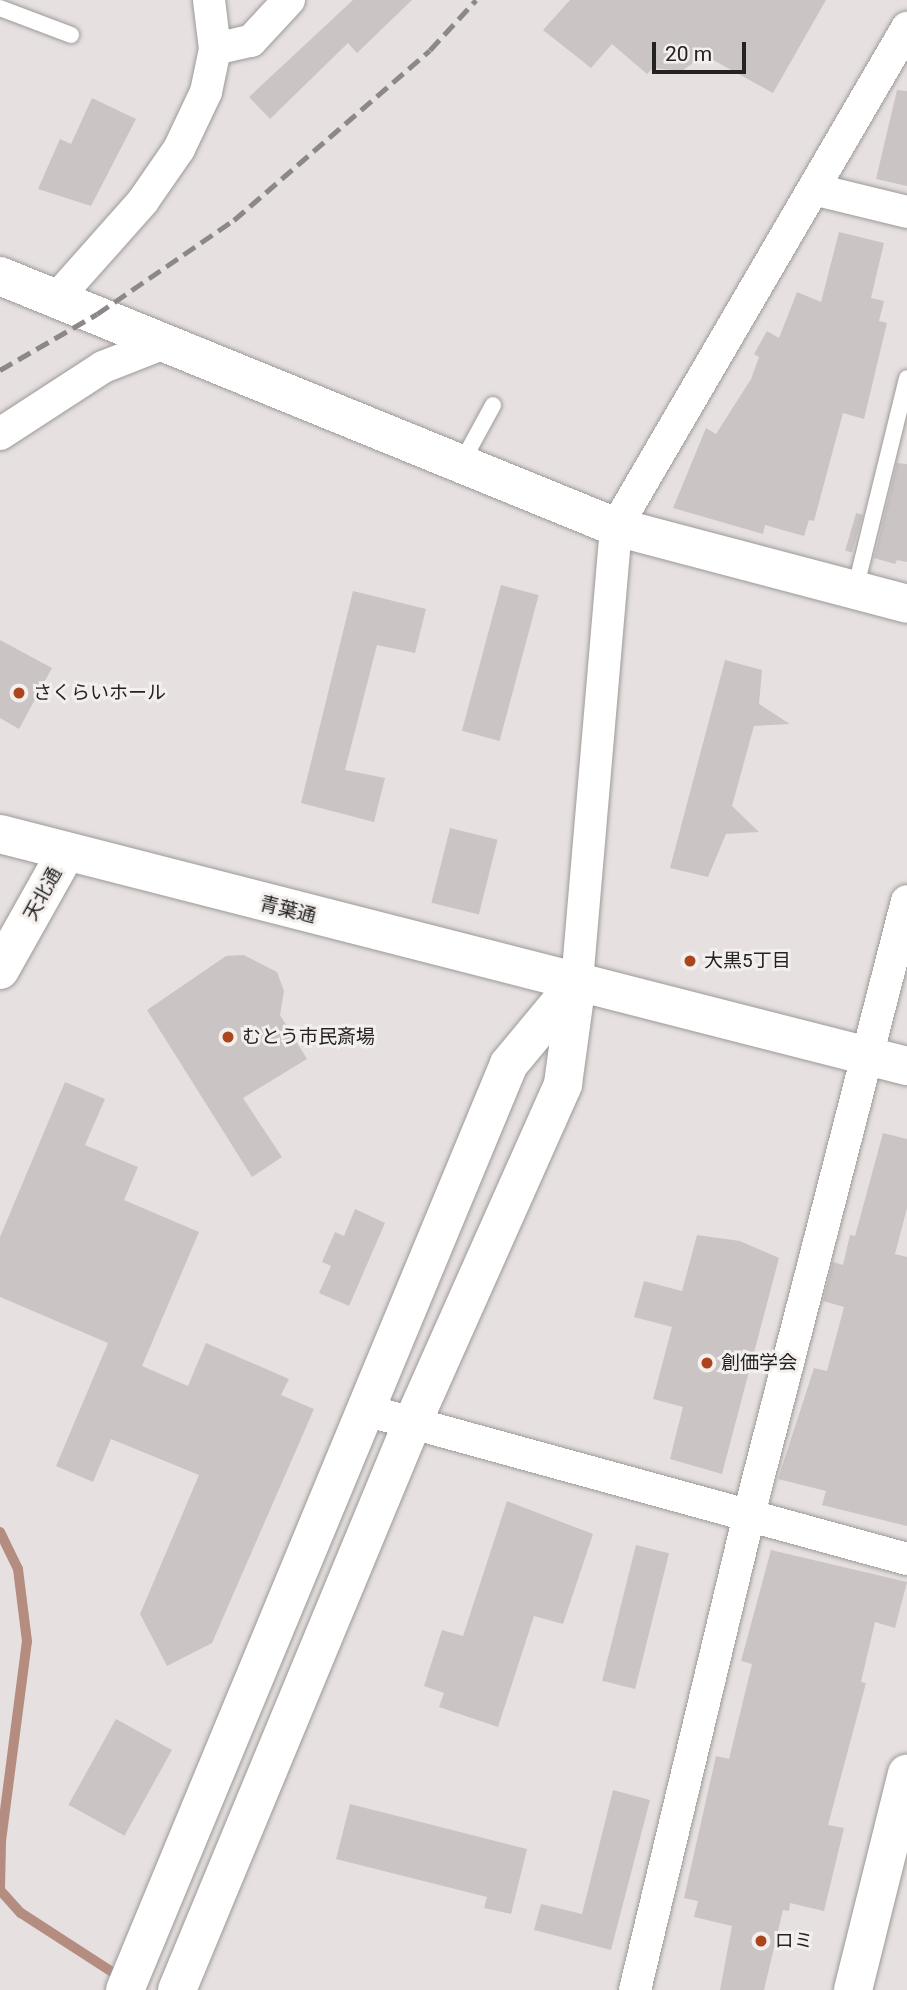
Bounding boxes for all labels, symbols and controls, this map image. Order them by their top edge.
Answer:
scale bar [655,28,750,72]
text: 20 m [665,42,712,66]
place label: さくらいホール [33,682,166,704]
marker: さくらいホール [11,685,27,701]
street label: 天北通 [19,864,67,924]
street label: 青葉通 [258,892,318,928]
place label: 大黒5丁目 [704,950,791,972]
marker: 大黒5丁目 [682,953,698,969]
place label: むとう市民斎場 [242,1026,375,1048]
marker: むとう市民斎場 [220,1029,236,1045]
place label: 創価学会 [721,1352,797,1374]
marker: 創価学会 [699,1355,715,1371]
place label: ロミ [775,1930,813,1952]
marker: ロミ [753,1933,769,1949]

